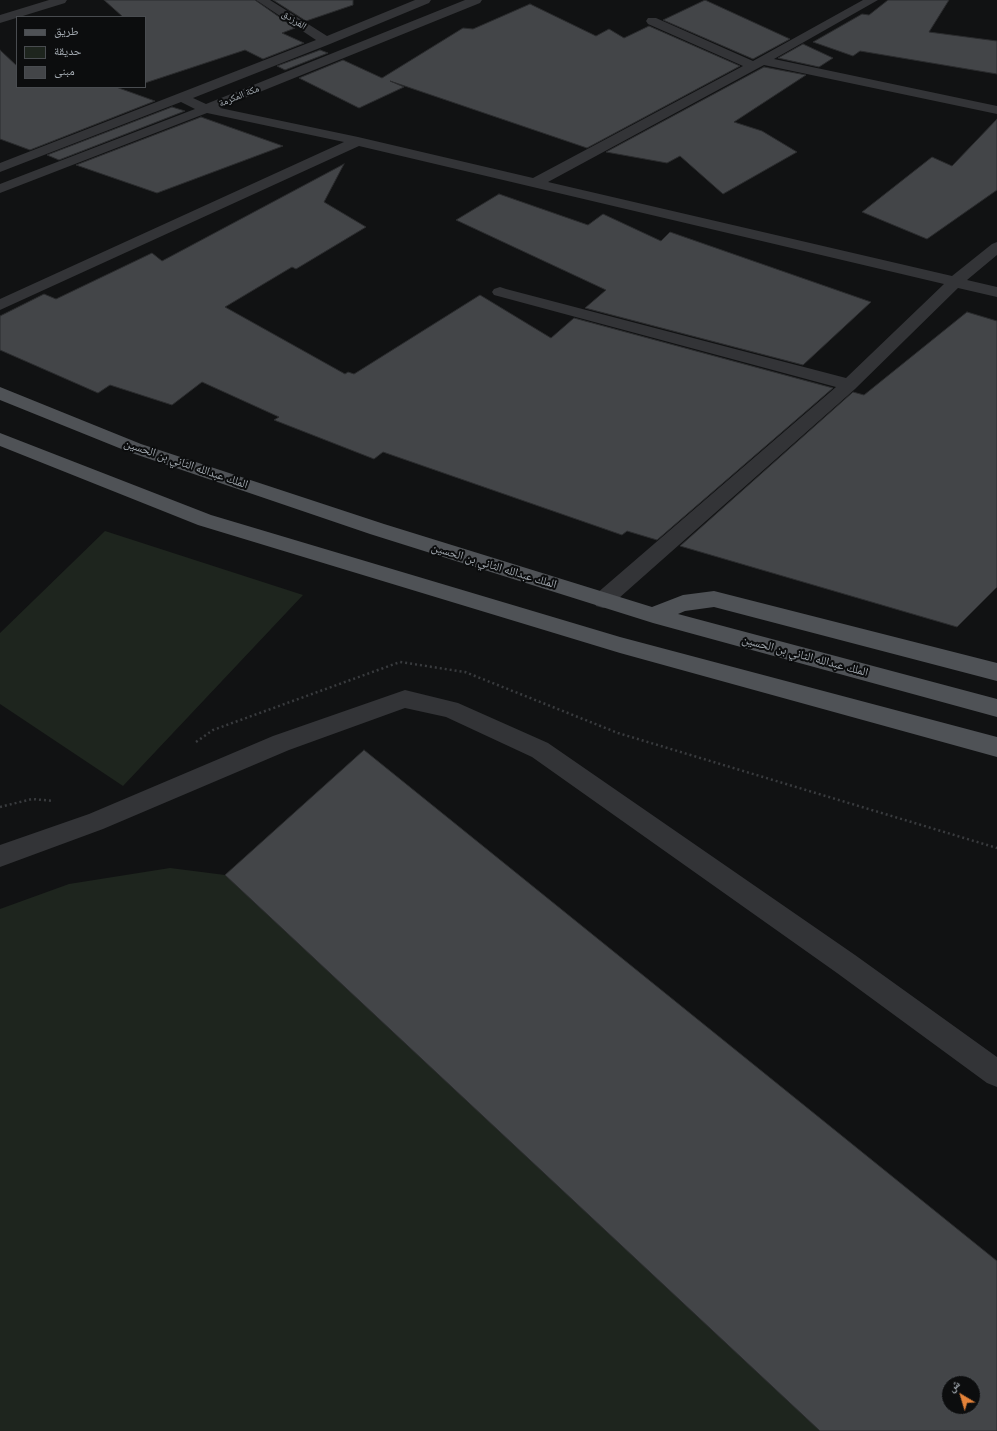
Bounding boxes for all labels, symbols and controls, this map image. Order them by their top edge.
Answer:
street label: الفرزدق [279,8,309,32]
legend [16,16,146,88]
text: طريق [54,24,79,38]
text: حديقة [54,44,82,58]
text: مبنى [54,64,75,78]
street label: مكة المكرمة [217,82,261,110]
street label: الملك عبدالله الثاني بن الحسين [122,436,250,492]
street label: الملك عبدالله الثاني بن الحسين [430,540,558,592]
street label: الملك عبدالله الثاني بن الحسين [740,632,870,680]
north arrow [941,1375,981,1415]
text: ش [945,1377,963,1395]

